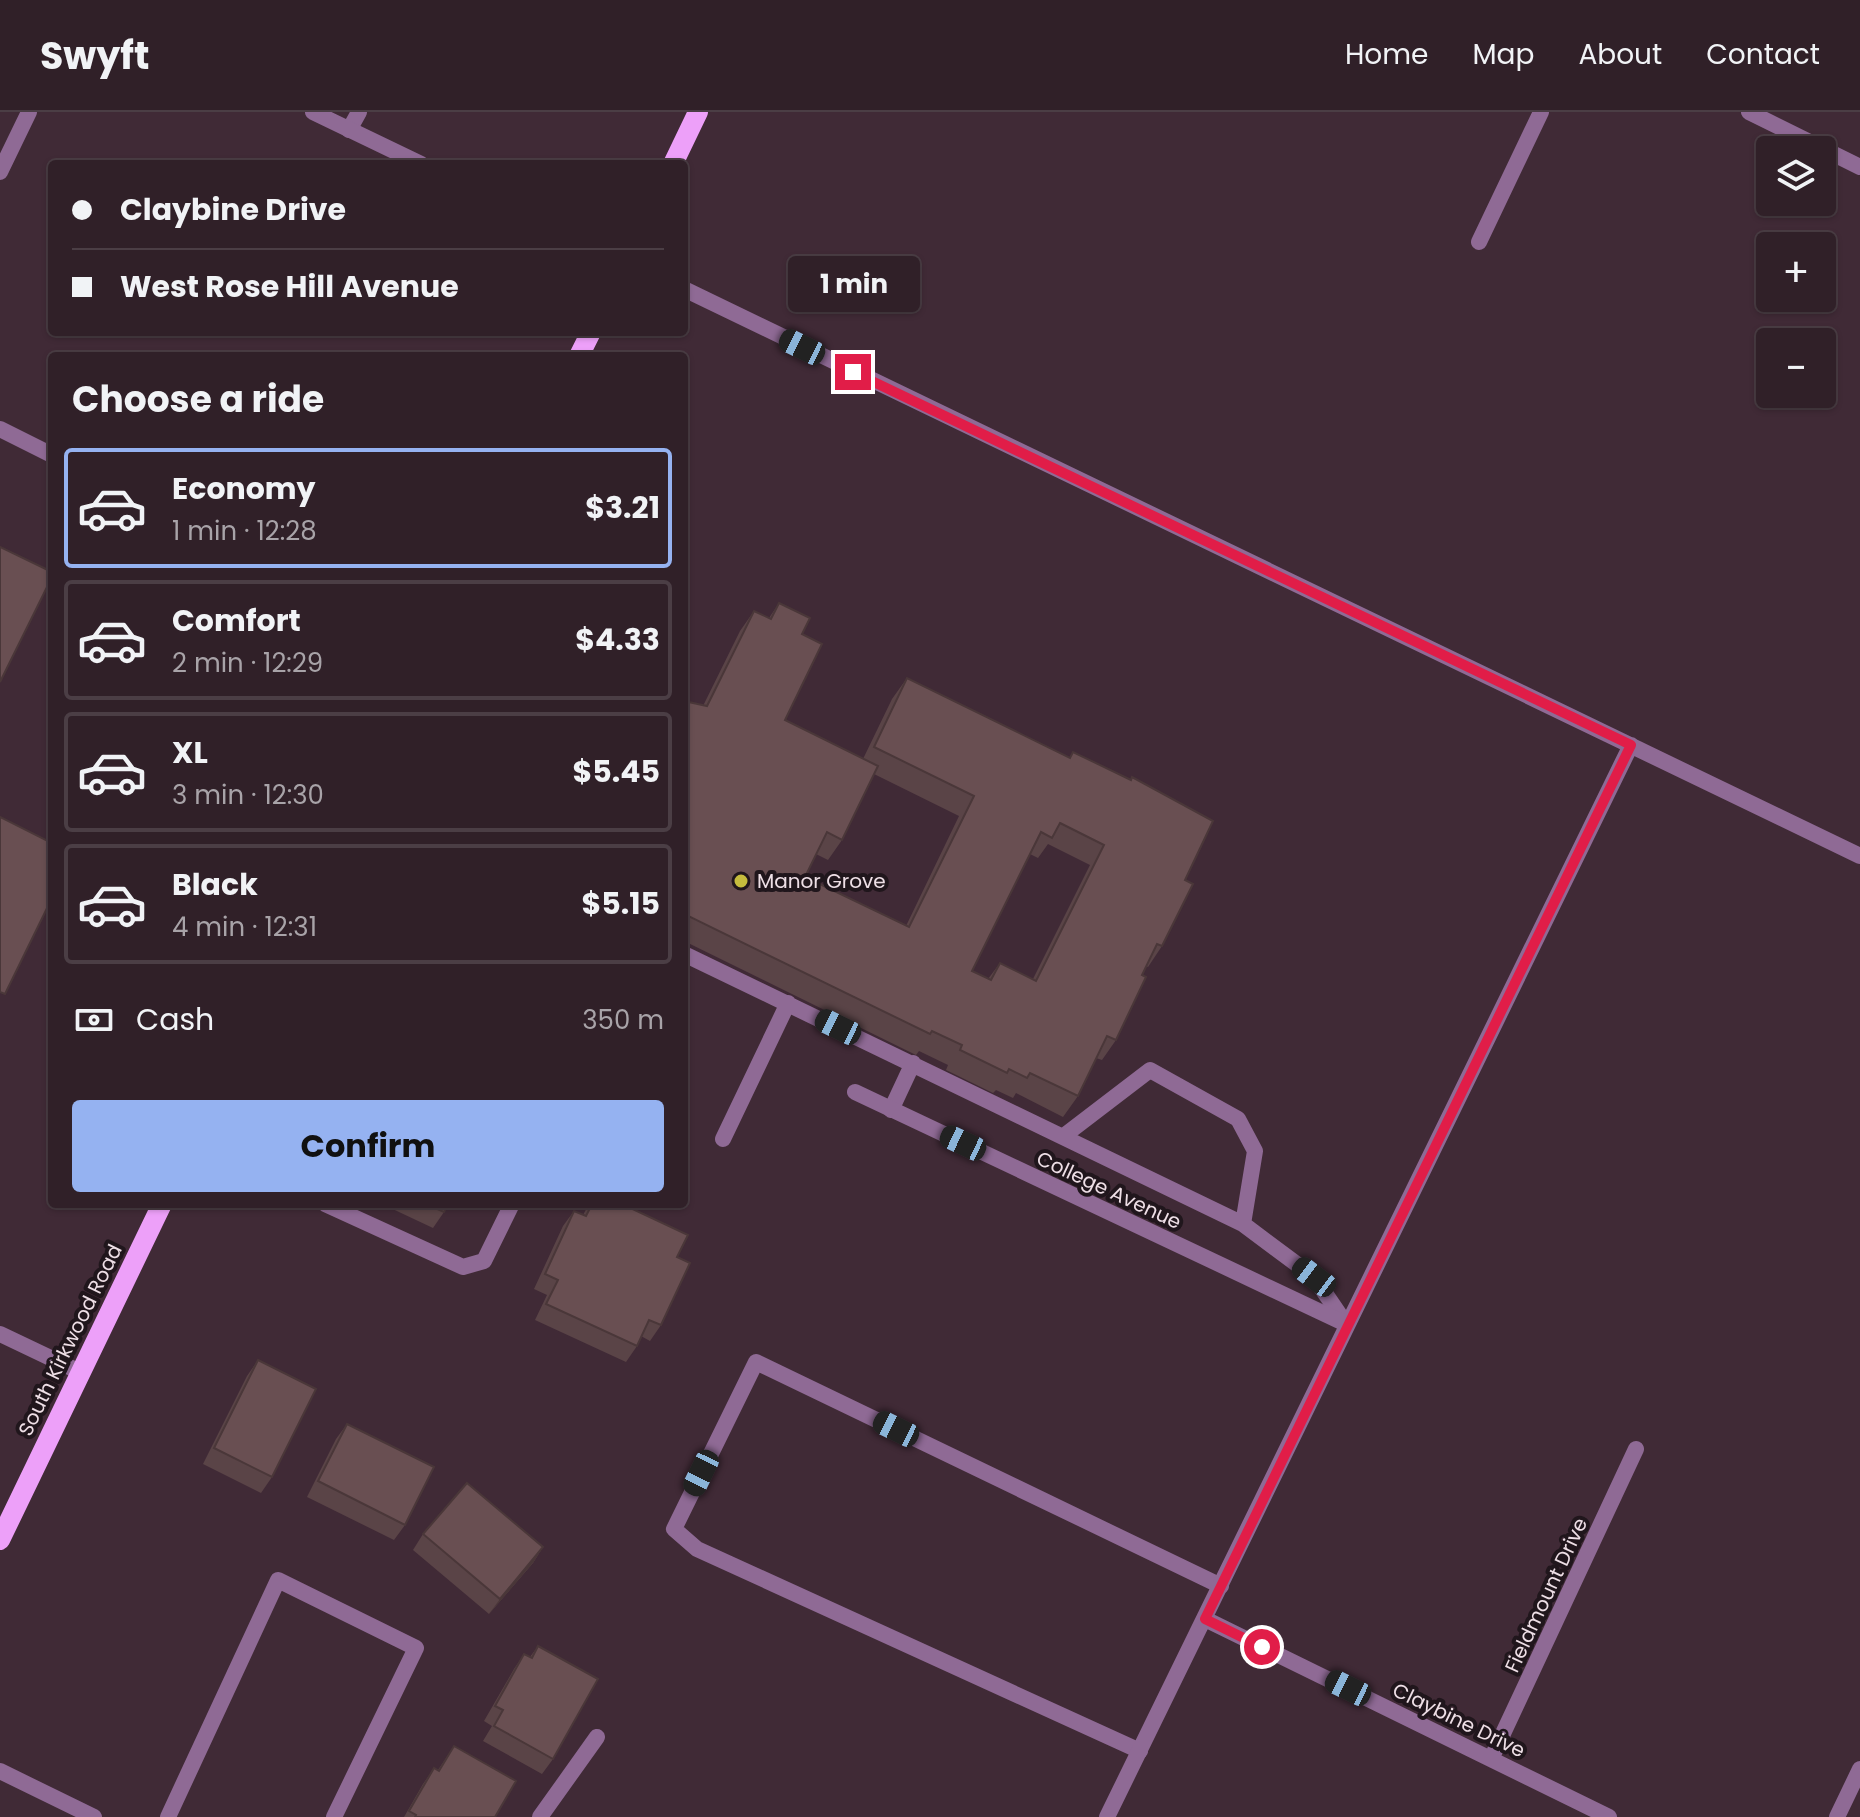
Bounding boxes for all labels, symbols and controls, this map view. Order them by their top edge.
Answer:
text: Swyft [40,29,149,82]
text: Home [1345,35,1428,74]
text: Map [1472,35,1534,74]
text: About [1578,35,1662,74]
text: Contact [1706,35,1820,74]
map controls [1756,136,1836,408]
button: layers [1756,136,1836,216]
text: Claybine Drive [120,188,346,231]
button: + [1756,232,1836,312]
callout: 1 min [787,256,919,312]
text: West Rose Hill Avenue [120,265,459,308]
text: 1 min [820,266,888,302]
car [775,326,829,368]
button: − [1756,328,1836,408]
route end [835,354,871,390]
text: Choose a ride [72,374,324,425]
text: Economy [172,467,316,510]
icon: car [76,472,148,544]
text: $3.21 [585,486,660,529]
text: 1 min · 12:28 [172,513,317,549]
text: Comfort [172,599,301,642]
icon: car [76,604,148,676]
text: $4.33 [575,618,660,661]
text: 2 min · 12:29 [172,645,323,681]
text: XL [172,731,208,774]
icon: car [76,736,148,808]
text: $5.45 [572,750,660,793]
text: 3 min · 12:30 [172,777,324,813]
text: Black [172,863,258,906]
place label: Manor Grove [757,867,886,895]
icon: car [76,868,148,940]
marker: Manor Grove [732,872,750,890]
text: $5.15 [582,882,660,925]
text: 4 min · 12:31 [172,909,317,945]
icon: cash [72,998,116,1042]
text: Cash [136,998,214,1041]
text: 350 m [582,1002,664,1038]
car [811,1006,865,1048]
button: Confirm [72,1100,664,1192]
car [936,1122,990,1164]
street label: College Avenue [1032,1144,1186,1236]
street label: South Kirkwood Road [11,1239,129,1441]
car [1288,1253,1340,1301]
car [869,1408,923,1450]
car [680,1446,722,1500]
street label: Fieldmount Drive [1498,1513,1594,1677]
route start [1244,1629,1280,1665]
car [1321,1667,1375,1709]
street label: Claybine Drive [1388,1676,1530,1764]

